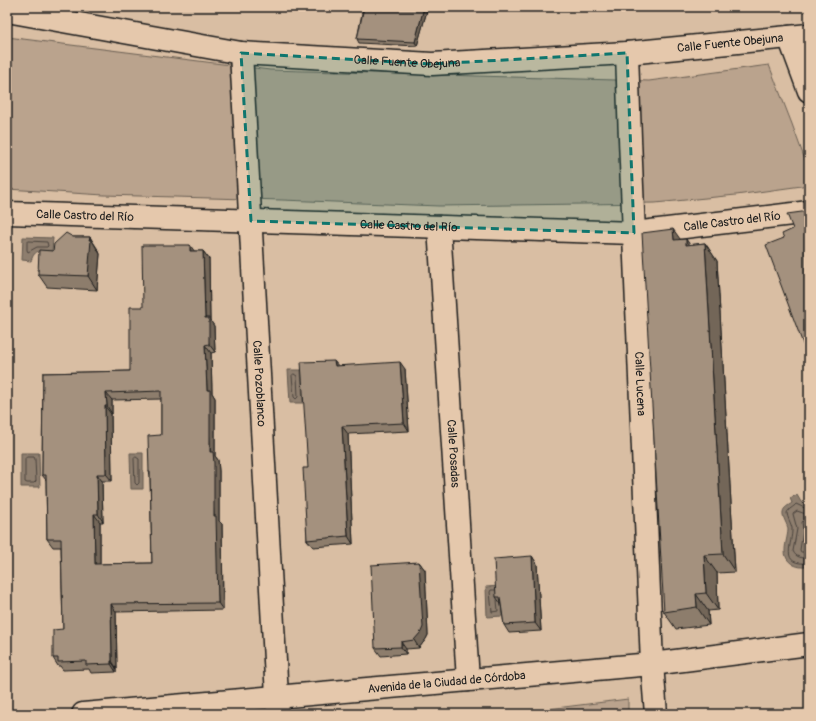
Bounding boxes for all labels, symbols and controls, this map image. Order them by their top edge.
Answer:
street label: Calle Fuente Obejuna [676,30,784,56]
street label: Calle Fuente Obejuna [353,52,461,72]
street label: Calle Castro del Río [36,206,135,225]
street label: Calle Castro del Río [683,208,782,235]
street label: Calle Castro del Río [360,217,458,235]
street label: Calle Pozoblanco [250,340,269,428]
street label: Calle Lucena [631,351,649,417]
street label: Calle Posadas [444,419,463,489]
street label: Avenida de la Ciudad de Córdoba [367,668,527,696]

